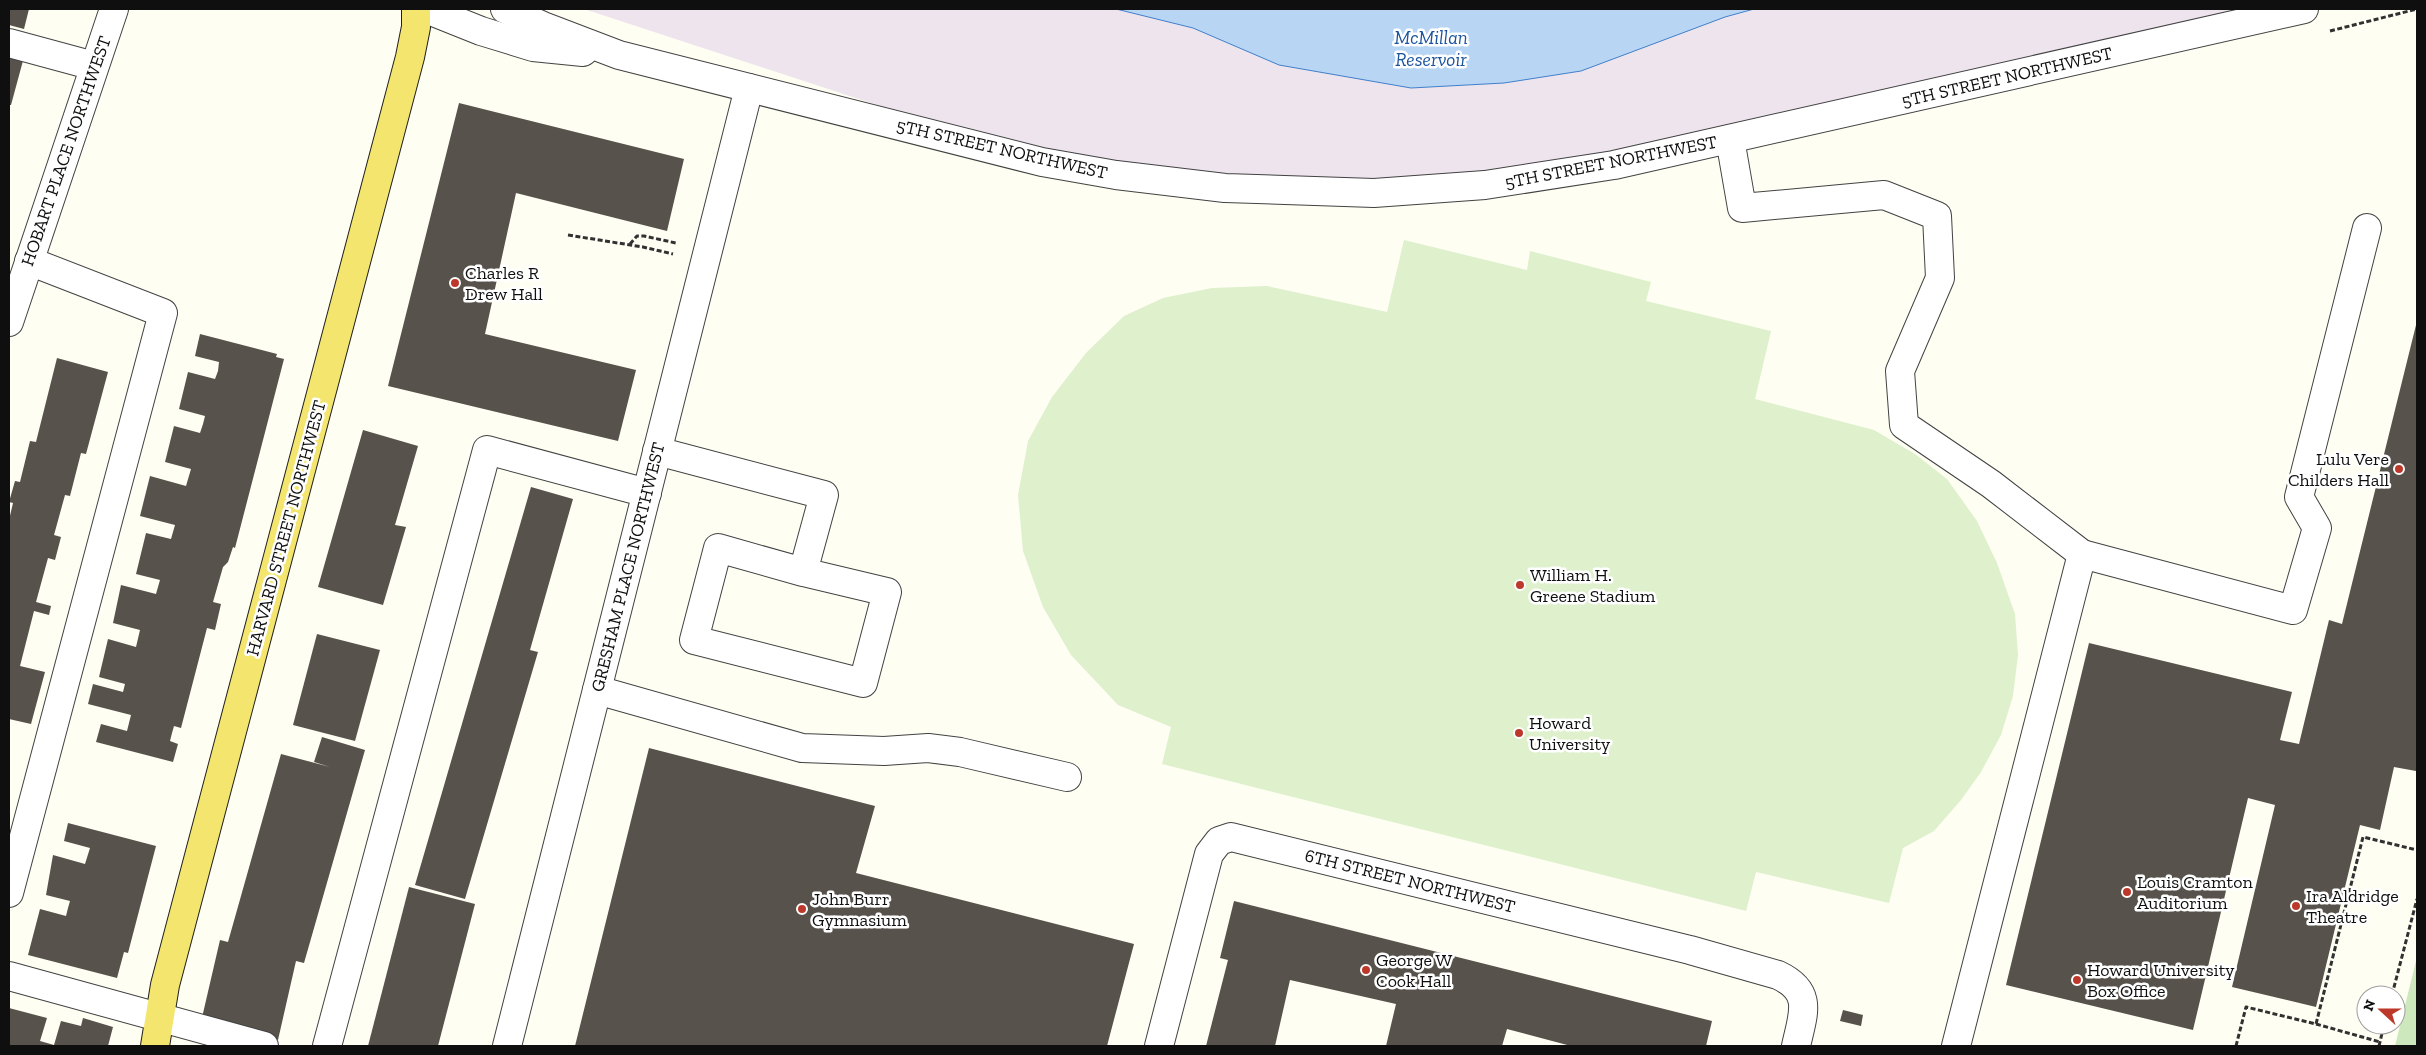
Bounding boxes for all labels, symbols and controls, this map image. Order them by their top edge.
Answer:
water label: McMillan Reservoir [1394,26,1468,71]
street label: HOBART PLACE NORTHWEST [16,33,116,269]
street label: 5TH STREET NORTHWEST [1899,42,2115,112]
street label: 5TH STREET NORTHWEST [894,114,1110,184]
street label: 5TH STREET NORTHWEST [1503,131,1719,193]
place label: Charles R Drew Hall [465,262,543,305]
marker: Charles R Drew Hall [449,277,461,289]
street label: HARVARD STREET NORTHWEST [241,398,331,658]
street label: GRESHAM PLACE NORTHWEST [586,440,670,694]
place label: Lulu Vere Childers Hall [2288,448,2389,491]
marker: Lulu Vere Childers Hall [2393,463,2405,475]
place label: William H. Greene Stadium [1530,564,1656,607]
marker: William H. Greene Stadium [1514,579,1526,591]
place label: Howard University [1529,712,1611,755]
marker: Howard University [1513,727,1525,739]
street label: 6TH STREET NORTHWEST [1302,844,1518,918]
place label: Louis Cramton Auditorium [2137,871,2253,914]
place label: Ira Aldridge Theatre [2306,885,2399,928]
marker: Louis Cramton Auditorium [2121,886,2133,898]
place label: John Burr Gymnasium [812,888,907,931]
marker: Ira Aldridge Theatre [2290,900,2302,912]
marker: John Burr Gymnasium [796,903,808,915]
place label: George W Cook Hall [1376,949,1453,992]
place label: Howard University Box Office [2087,959,2235,1002]
marker: George W Cook Hall [1360,964,1372,976]
marker: Howard University Box Office [2071,974,2083,986]
north arrow [2356,985,2406,1035]
text: N [2359,997,2379,1014]

